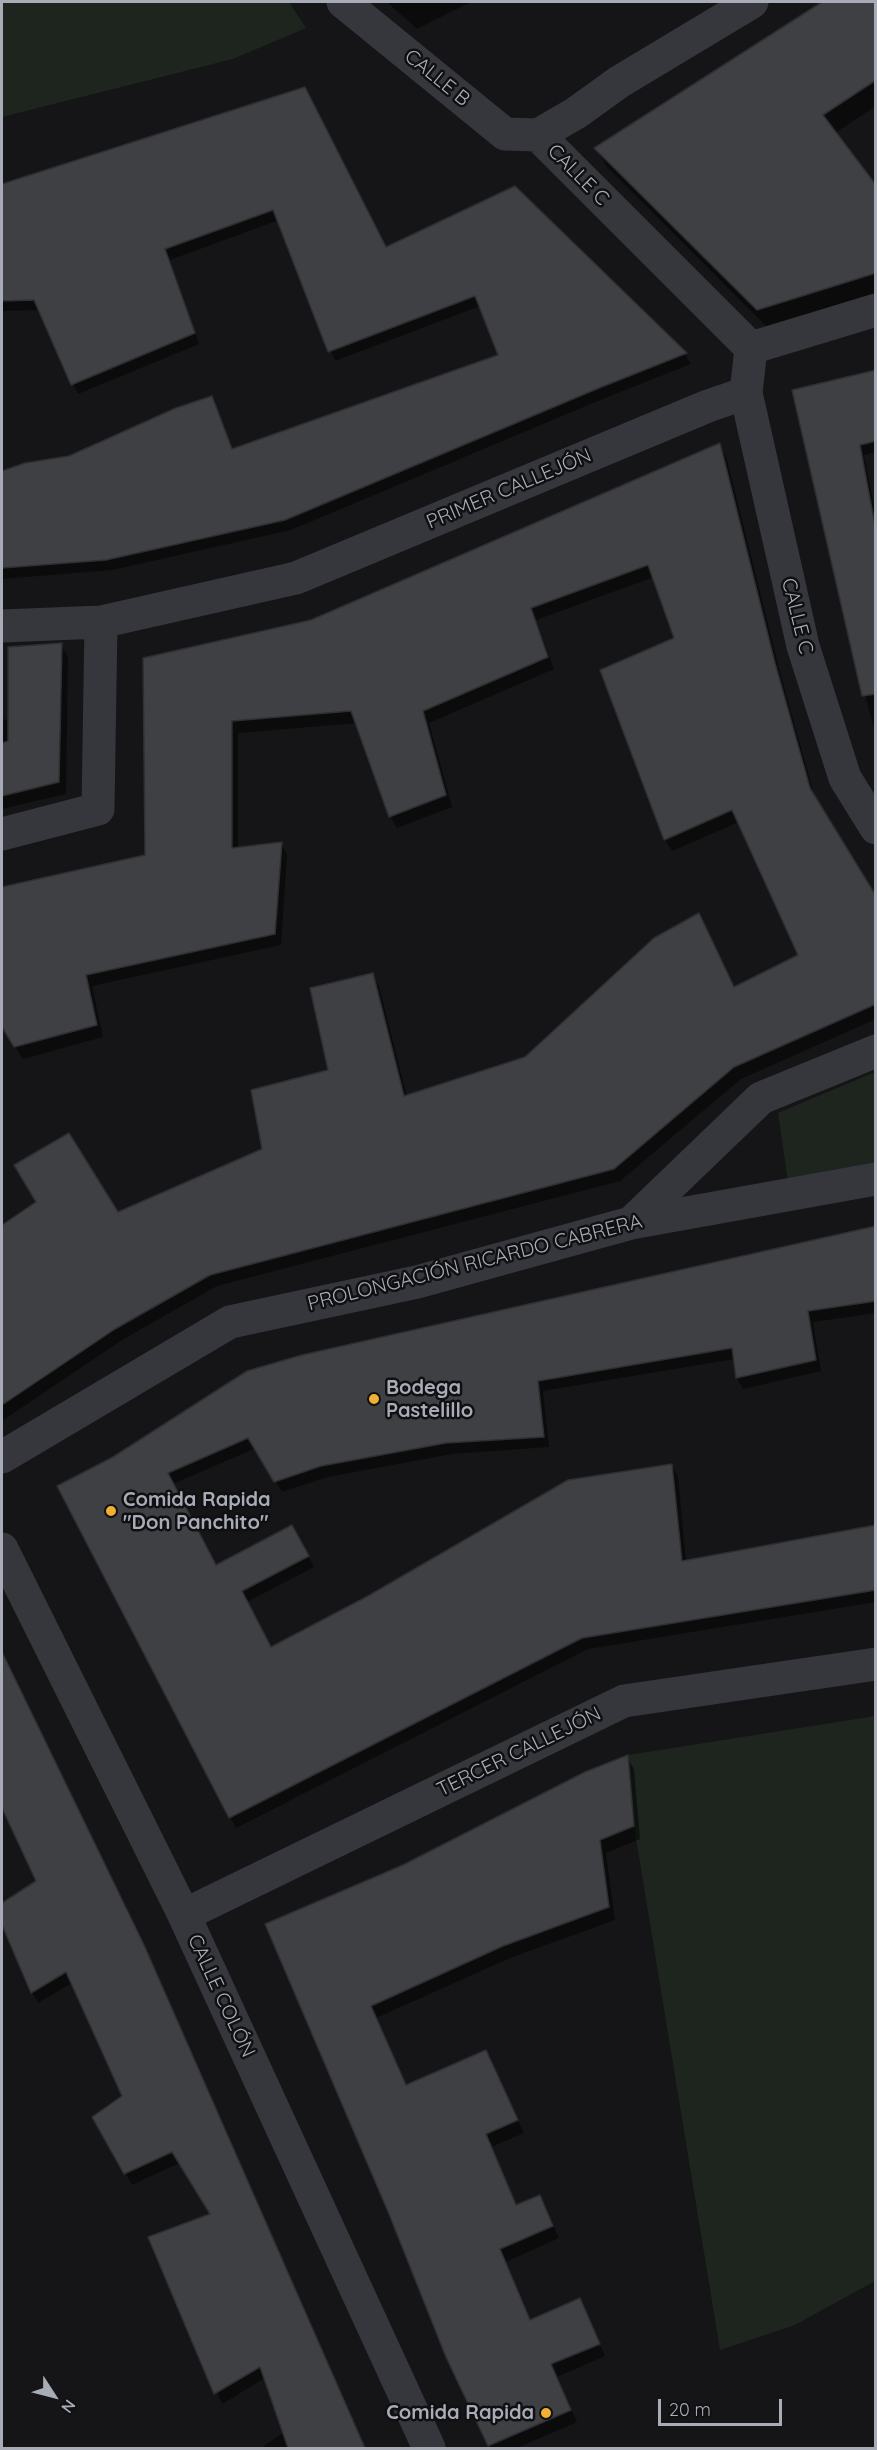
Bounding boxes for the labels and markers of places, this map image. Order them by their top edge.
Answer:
place label: Bodega Pastelillo [386,1376,473,1423]
marker: Bodega Pastelillo [367,1392,381,1406]
place label: Comida Rapida "Don Panchito" [123,1488,271,1535]
marker: Comida Rapida "Don Panchito" [104,1504,118,1518]
place label: Comida Rapida [386,2401,534,2425]
marker: Comida Rapida [539,2406,553,2420]

